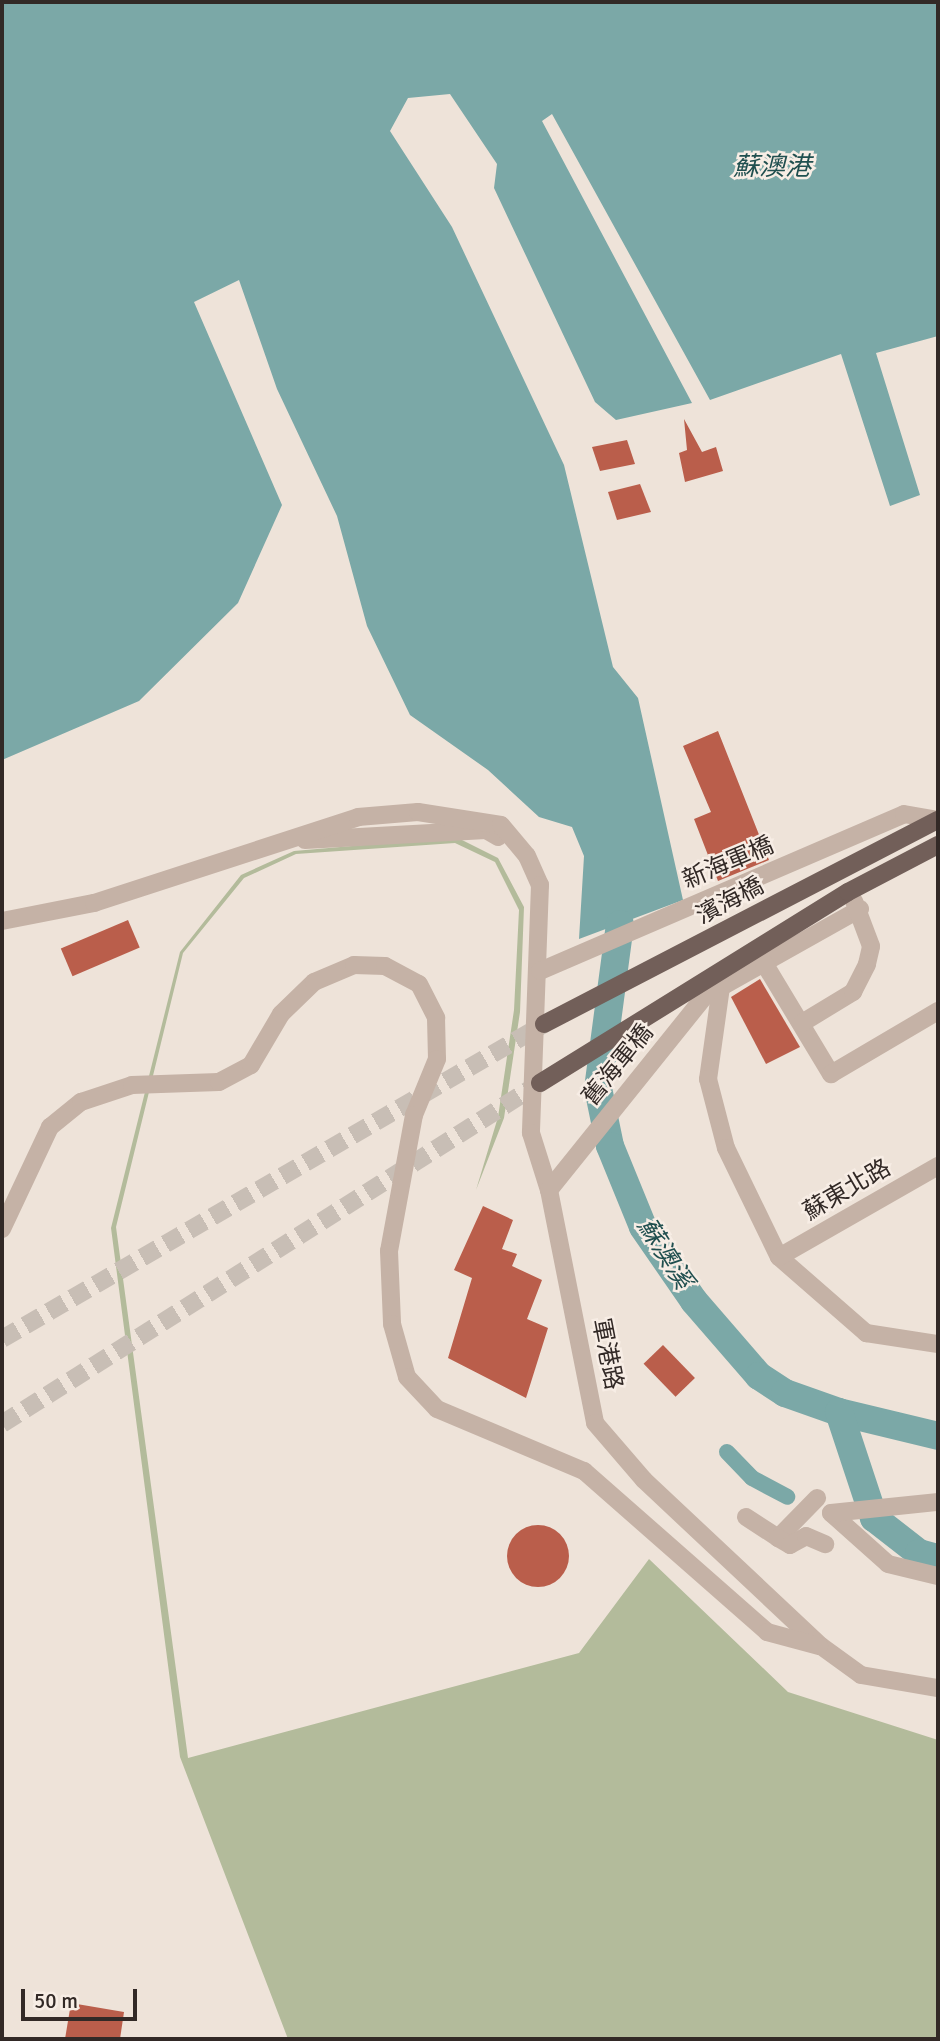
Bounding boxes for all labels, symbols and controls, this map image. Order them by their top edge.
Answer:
water label: 蘇澳港 [733,152,811,184]
street label: 新海軍橋 [678,831,778,895]
street label: 濱海橋 [691,871,769,931]
street label: 舊海軍橋 [577,1019,659,1111]
street label: 蘇東北路 [798,1154,896,1226]
water label: 蘇澳溪 [630,1213,698,1295]
street label: 軍港路 [586,1316,628,1392]
scale bar [24,1974,140,2018]
text: 50 m [34,1988,78,2014]

